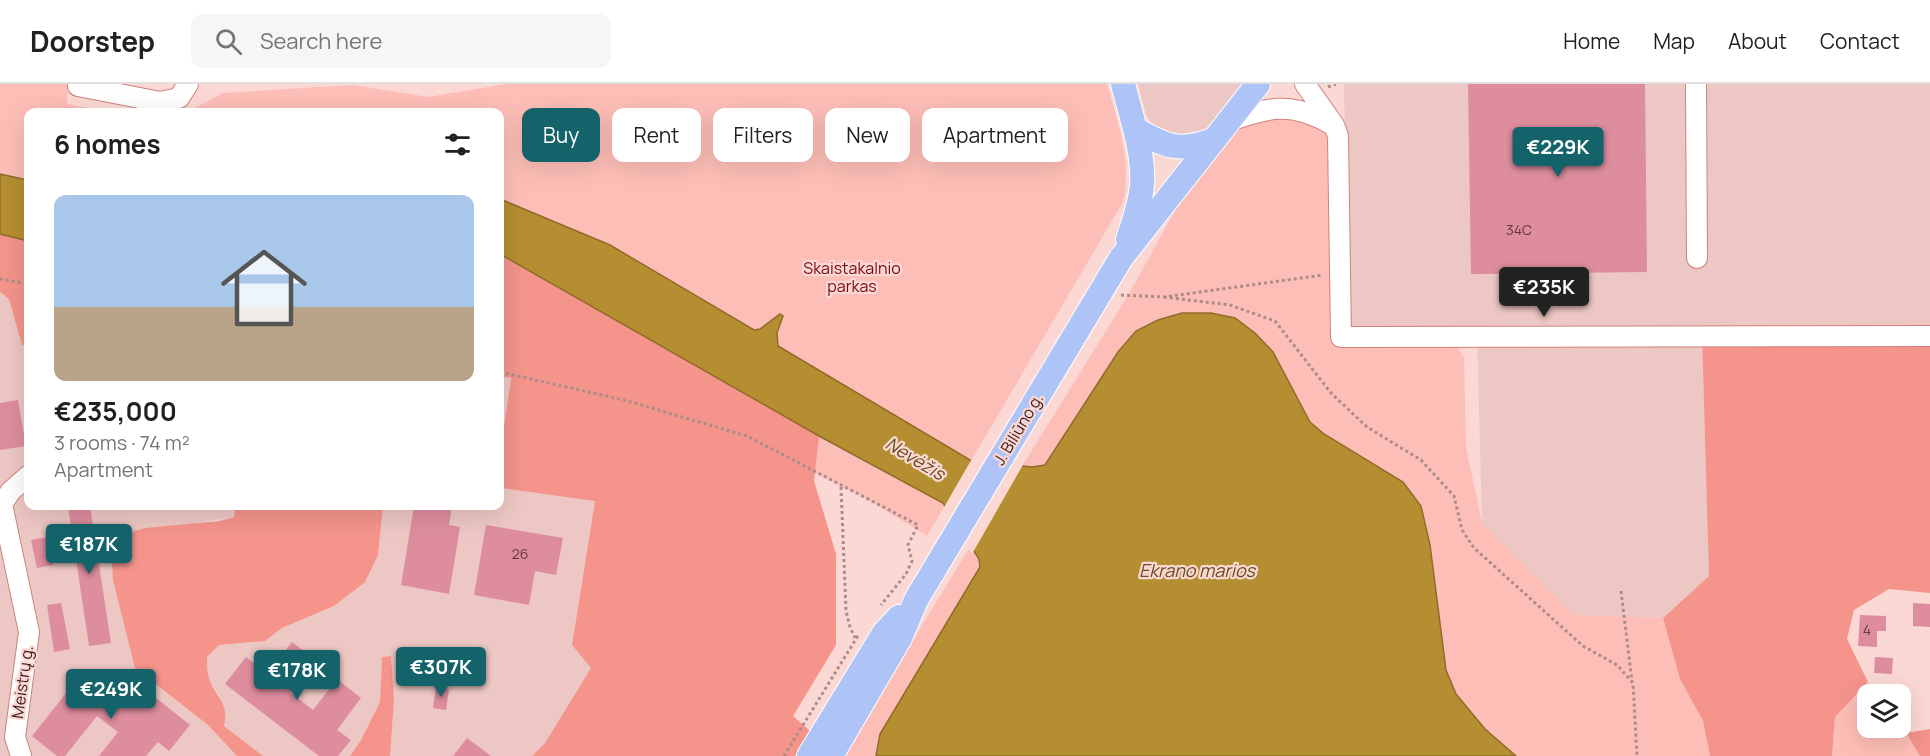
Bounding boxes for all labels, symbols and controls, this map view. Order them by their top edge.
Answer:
search box [191,14,611,68]
text: Doorstep [30,22,155,60]
icon: search [212,25,245,58]
text: Search here [260,26,382,56]
text: Home [1563,27,1620,55]
text: Map [1653,27,1695,55]
text: About [1728,27,1787,55]
text: Contact [1820,27,1900,55]
chip: Buy [522,108,600,162]
chip: Rent [612,108,701,162]
chip: Filters [713,108,813,162]
chip: New [825,108,910,162]
chip: Apartment [922,108,1068,162]
text: 6 homes [54,126,161,162]
pin: €229K [1516,127,1600,178]
icon: filters [441,128,474,161]
text: €229K [1527,133,1589,160]
house number: 34C [1506,220,1532,239]
icon: home [210,234,318,342]
park label: Skaistakalnio parkas [803,257,901,297]
pin: €235K [1502,267,1586,318]
text: €235K [1513,273,1575,300]
street label: J. Biliūno g. [988,389,1048,469]
text: €235,000 [54,393,177,429]
text: 3 rooms · 74 m² [54,429,190,456]
water label: Nevėžis [881,431,951,486]
text: Apartment [54,456,153,483]
pin: €187K [47,524,131,575]
text: €187K [60,530,118,557]
house number: 26 [512,544,528,563]
water label: Ekrano marios [1139,558,1257,582]
house number: 4 [1863,620,1871,639]
street label: Meistrų g. [6,644,38,720]
pin: €307K [399,647,483,698]
pin: €178K [255,650,339,701]
text: €307K [410,653,472,680]
text: €178K [268,656,326,683]
pin: €249K [69,669,153,720]
text: €249K [80,675,142,702]
map controls [1857,684,1911,738]
button: layers [1857,684,1911,738]

